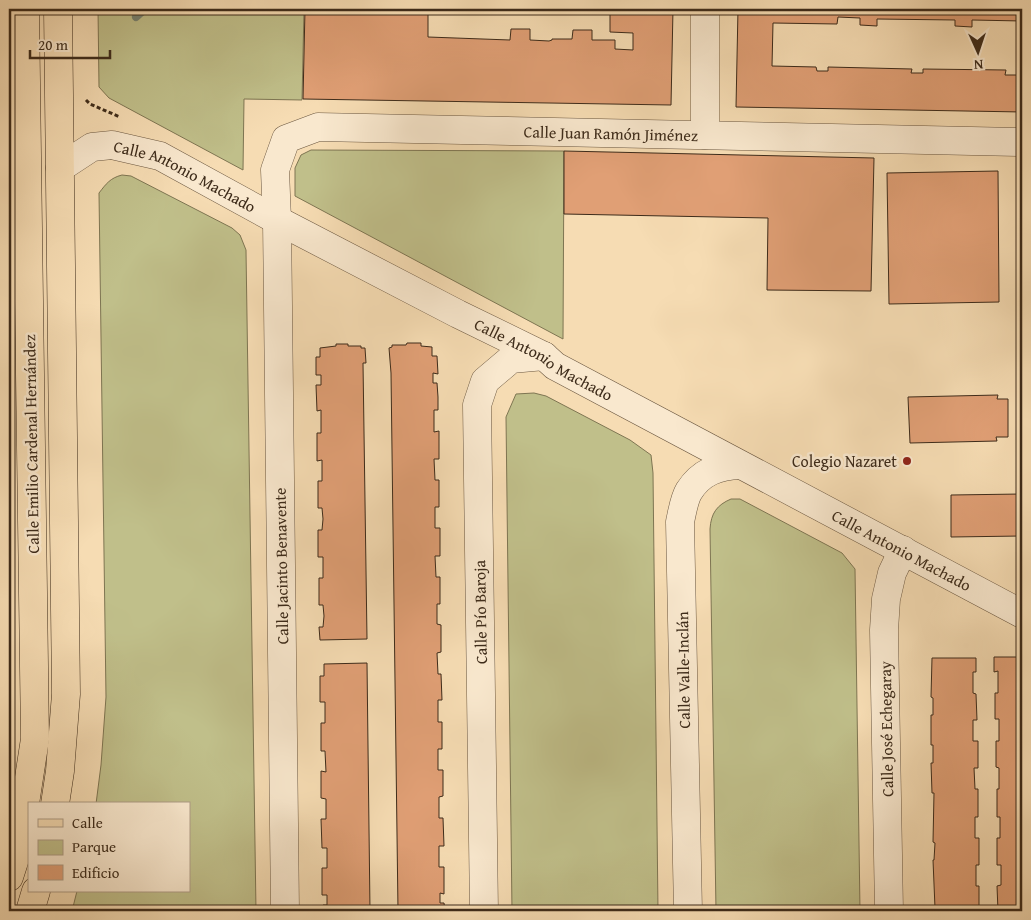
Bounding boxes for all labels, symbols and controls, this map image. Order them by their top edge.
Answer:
scale bar [30,28,110,60]
north arrow [954,28,1004,78]
text: 20 m [38,34,69,55]
text: N [973,55,984,75]
street label: Calle Juan Ramón Jiménez [523,119,698,147]
street label: Calle Antonio Machado [111,134,260,218]
street label: Calle Antonio Machado [470,312,617,407]
street label: Calle Emilio Cardenal Hernández [17,334,45,554]
place label: Colegio Nazaret [792,449,897,473]
marker: Colegio Nazaret [901,455,913,467]
street label: Calle Jacinto Benavente [268,487,294,645]
street label: Calle Antonio Machado [828,503,976,597]
street label: Calle Pío Baroja [467,559,493,664]
street label: Calle Valle-Inclán [670,611,696,729]
street label: Calle José Echegaray [873,661,899,797]
legend [28,802,190,892]
text: Calle [72,812,103,833]
text: Parque [72,836,116,857]
text: Edificio [72,862,120,883]

